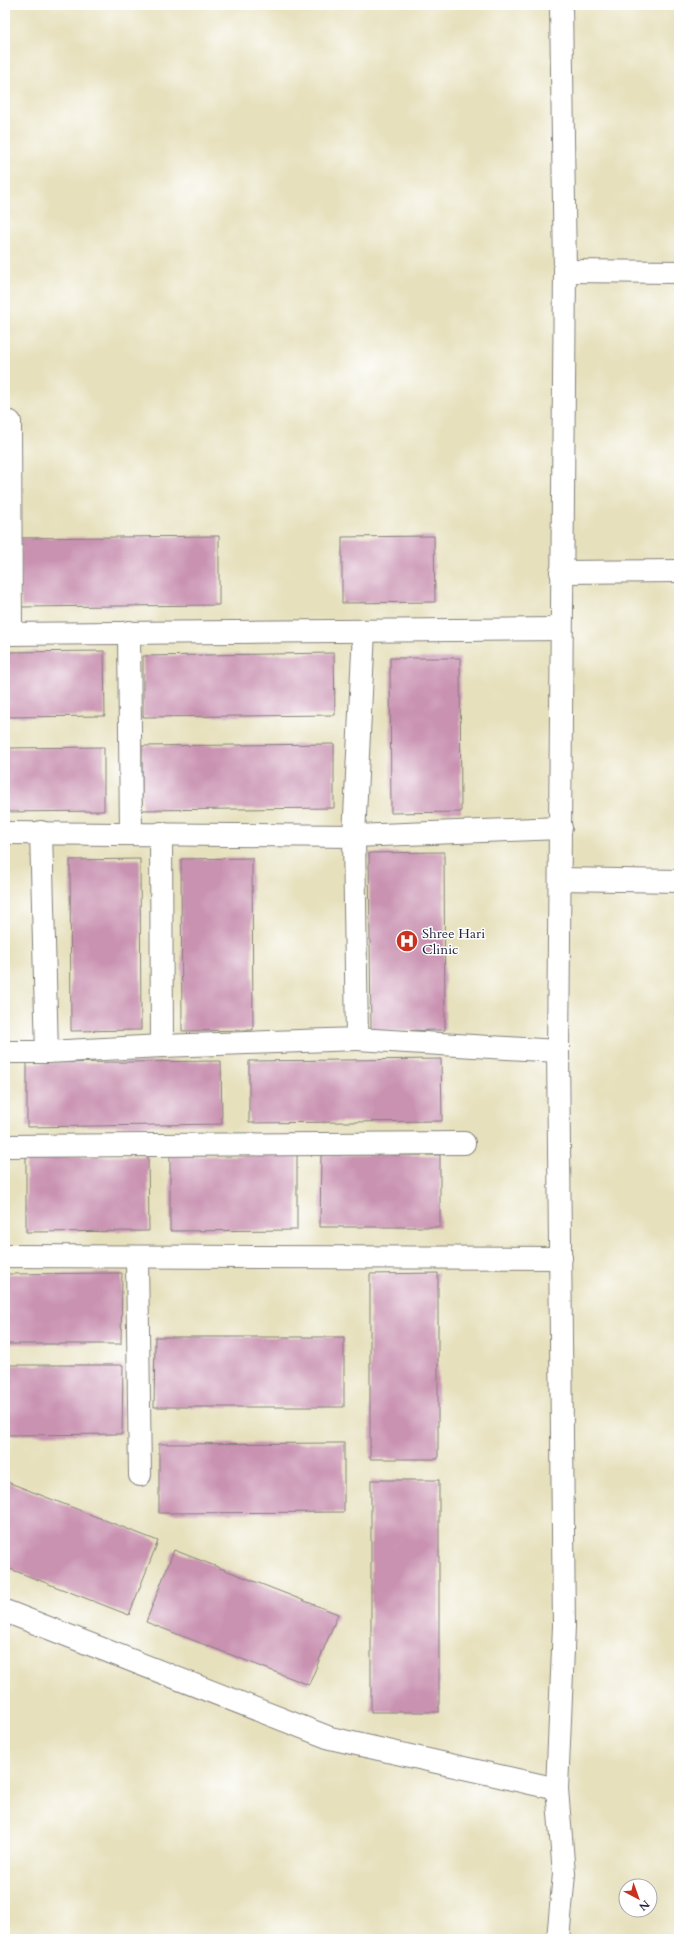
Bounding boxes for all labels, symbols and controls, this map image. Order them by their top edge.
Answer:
place label: Shree Hari Clinic [422,924,485,959]
hospital icon: Shree Hari Clinic [394,928,420,954]
north arrow [618,1878,658,1918]
text: N [635,1896,653,1914]

